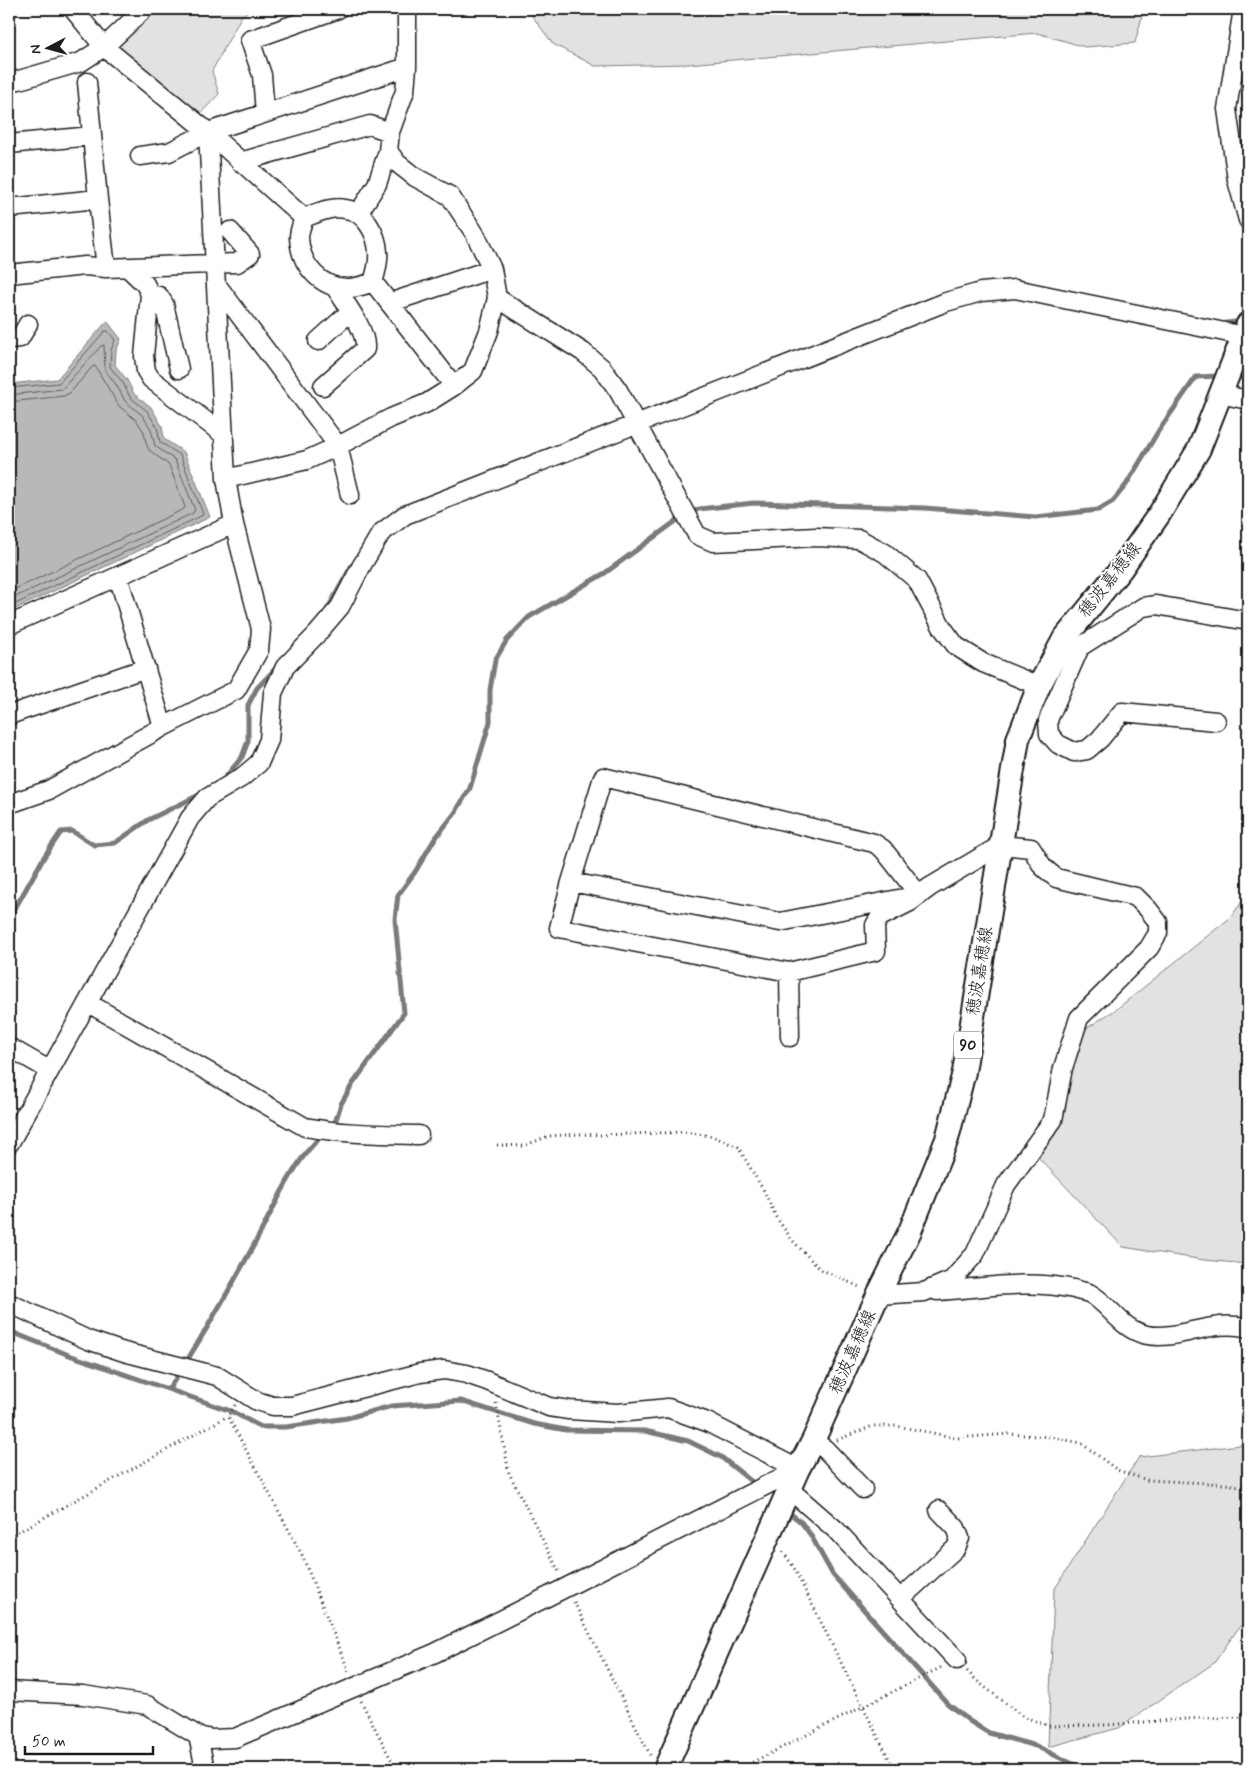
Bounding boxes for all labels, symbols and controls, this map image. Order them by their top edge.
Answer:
north arrow [22,22,72,72]
text: N [27,44,46,55]
street label: 穂波嘉穂線 [1073,537,1147,623]
street label: 穂波嘉穂線 [961,925,999,1017]
road number: 90 [954,1032,982,1058]
street label: 穂波嘉穂線 [824,1306,882,1398]
scale bar [25,1723,152,1755]
text: 50 m [32,1732,66,1752]

